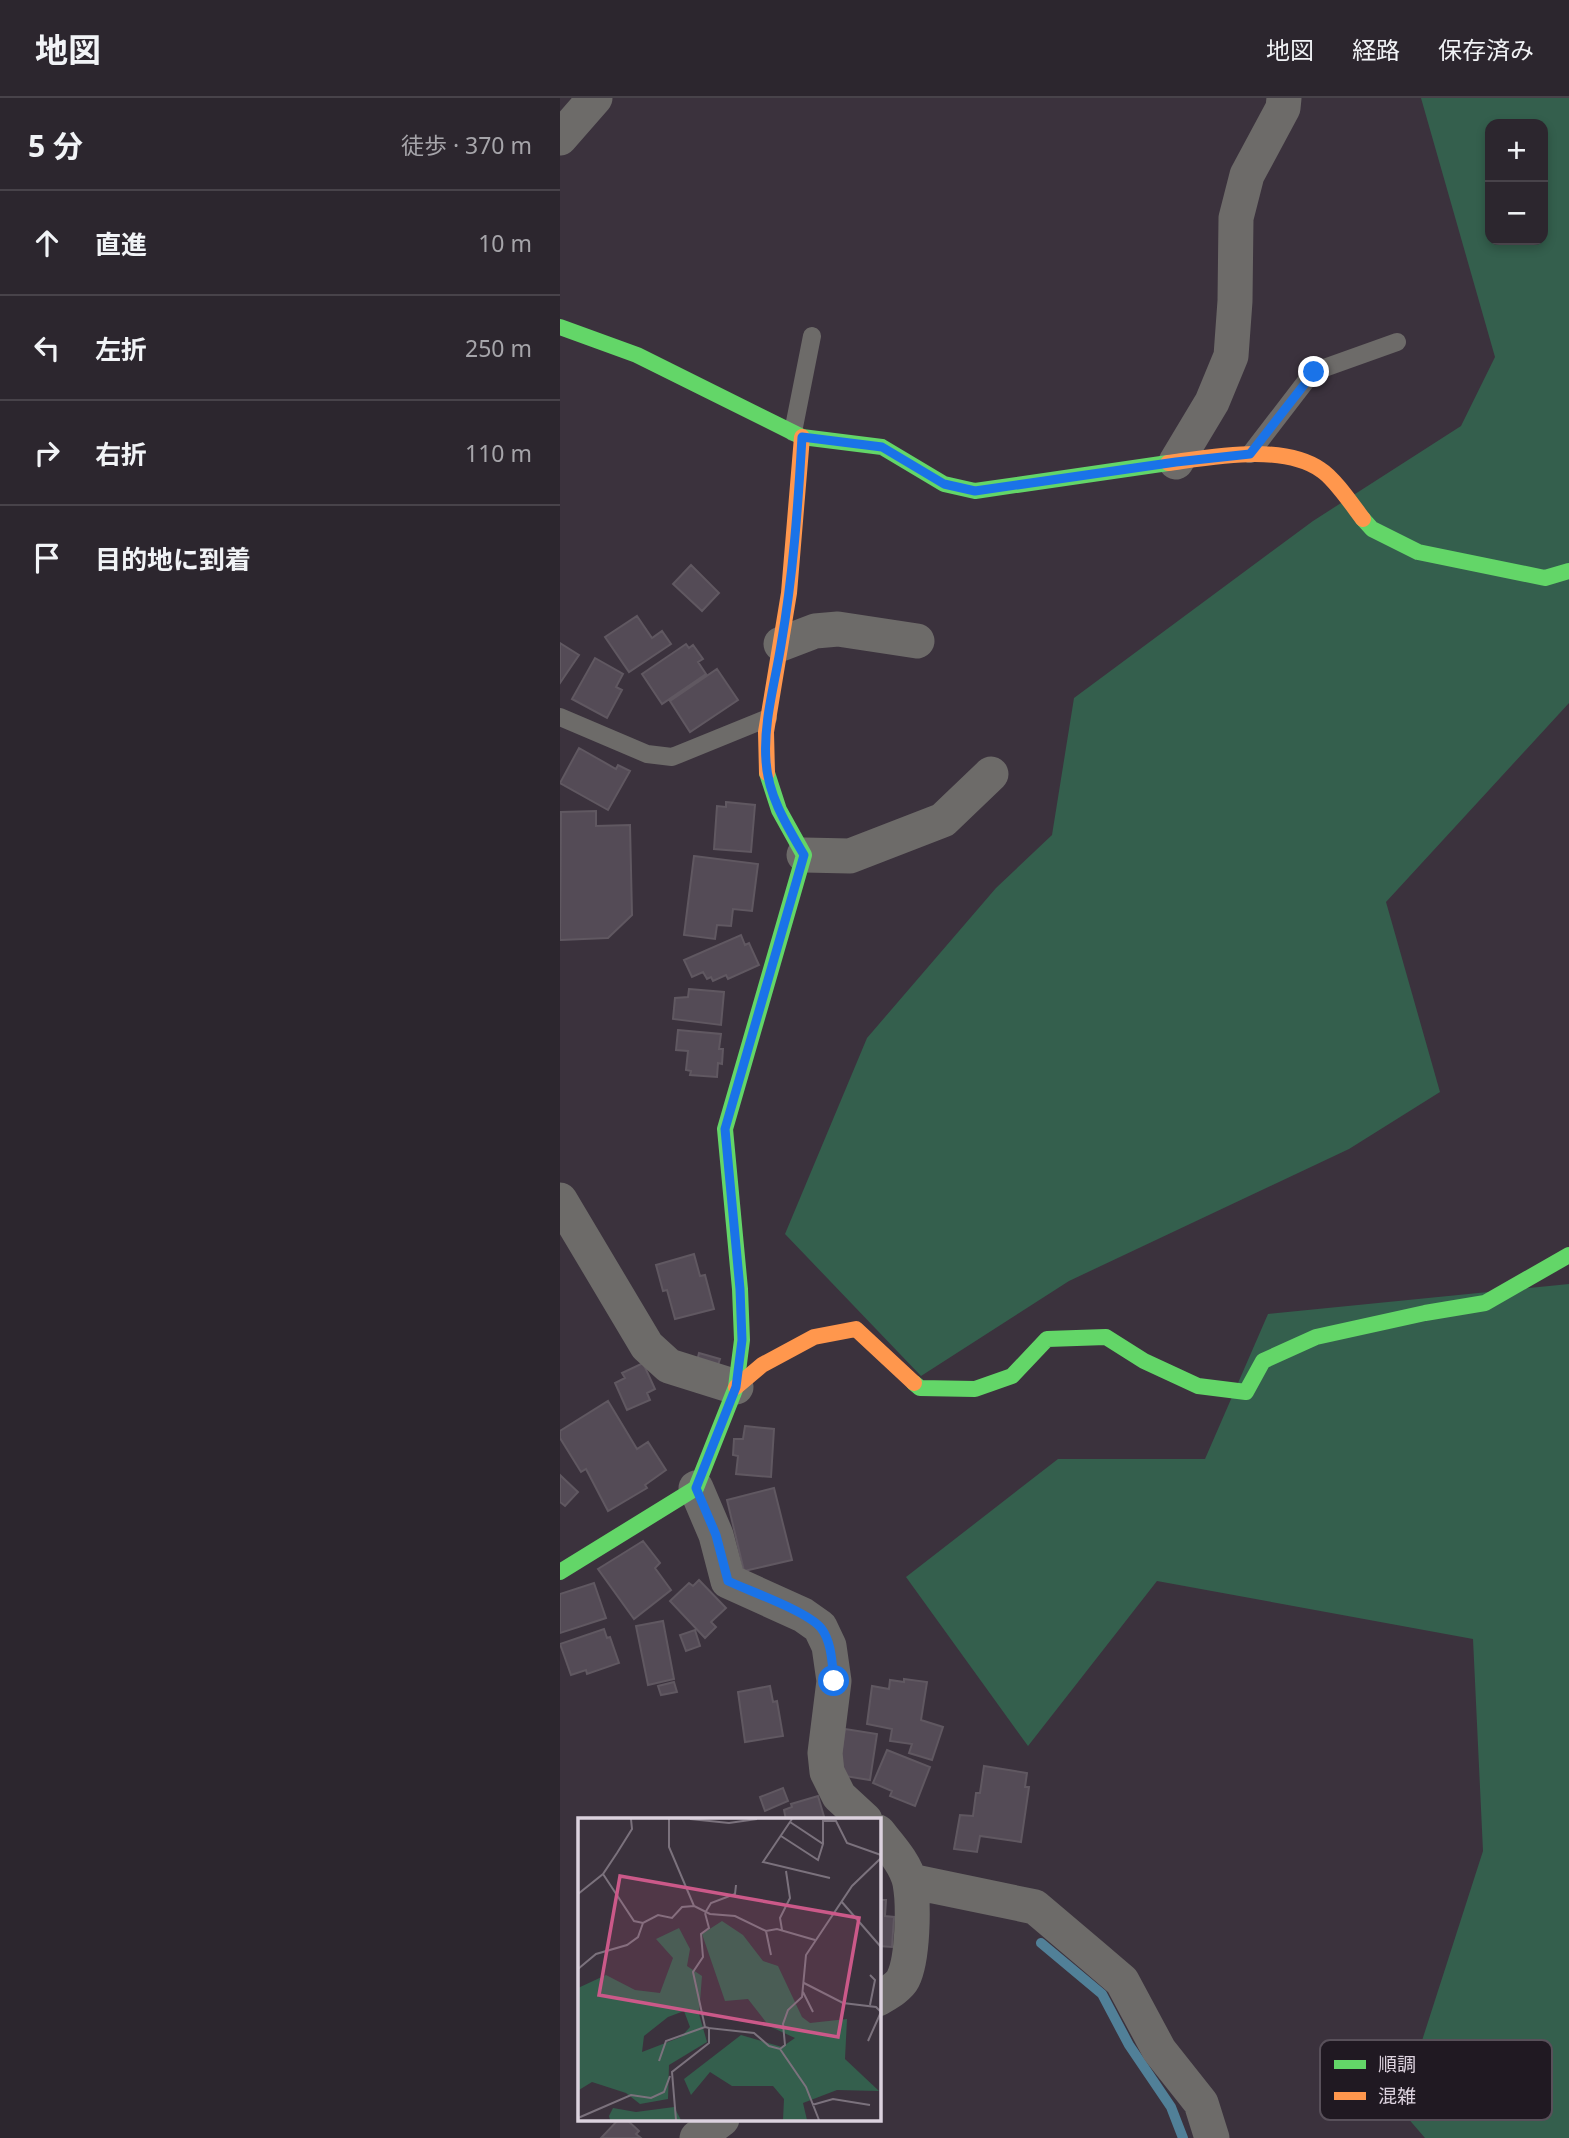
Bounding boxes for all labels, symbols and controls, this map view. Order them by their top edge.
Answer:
text: 地図 [35,27,101,72]
text: 地図 [1266,33,1314,66]
text: 経路 [1352,33,1400,66]
text: 保存済み [1438,33,1534,66]
map controls [1485,119,1548,245]
button: + [1485,119,1548,182]
text: 5 分 [28,125,83,166]
text: 徒歩 · 370 m [401,129,532,161]
button: − [1485,182,1548,245]
icon: ahead [28,224,66,262]
text: 直進 [95,226,147,262]
text: 10 m [478,227,532,259]
icon: left [28,329,66,367]
text: 左折 [95,331,147,367]
text: 250 m [465,332,532,364]
route end [1298,356,1329,387]
icon: right [28,434,66,472]
text: 右折 [95,436,147,472]
text: 110 m [465,437,532,469]
icon: arrive [28,539,66,577]
text: 目的地に到着 [95,541,251,577]
route start [818,1665,849,1696]
inset map [578,1818,880,2120]
legend [1320,2040,1552,2120]
text: 順調 [1378,2051,1416,2077]
text: 混雑 [1378,2083,1416,2109]

